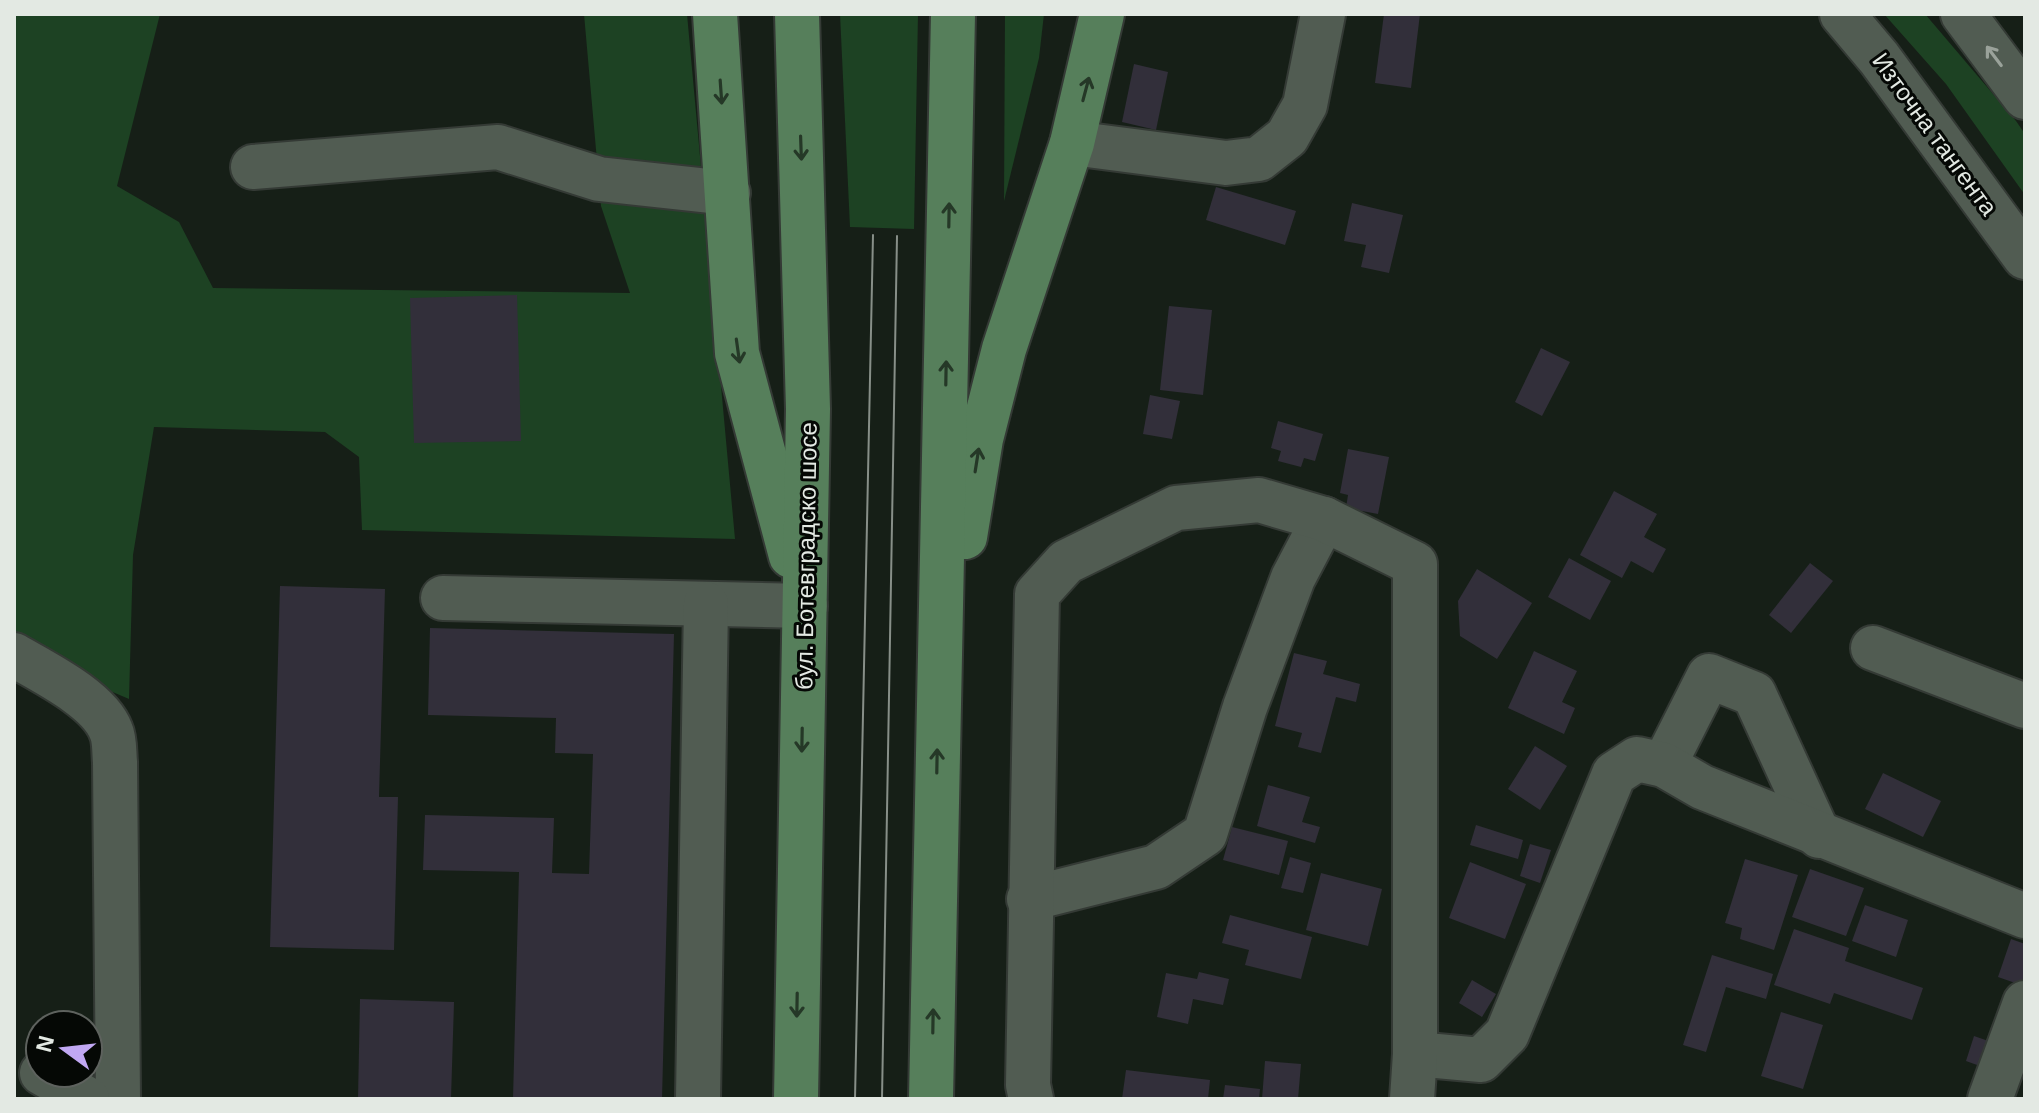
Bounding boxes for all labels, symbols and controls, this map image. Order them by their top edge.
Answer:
one-way arrow [1985,45,2002,67]
street label: Източна тангента [1867,48,2003,221]
one-way arrow [1079,77,1094,102]
one-way arrow [714,78,729,105]
one-way arrow [794,134,809,161]
one-way arrow [942,202,957,229]
one-way arrow [731,338,746,363]
one-way arrow [939,360,954,387]
street label: бул. Ботевградско шосе [790,422,822,690]
one-way arrow [971,448,986,473]
one-way arrow [795,726,810,753]
one-way arrow [930,748,945,775]
one-way arrow [790,991,805,1018]
one-way arrow [925,1008,940,1035]
north arrow [24,1009,104,1089]
text: N [31,1033,59,1055]

